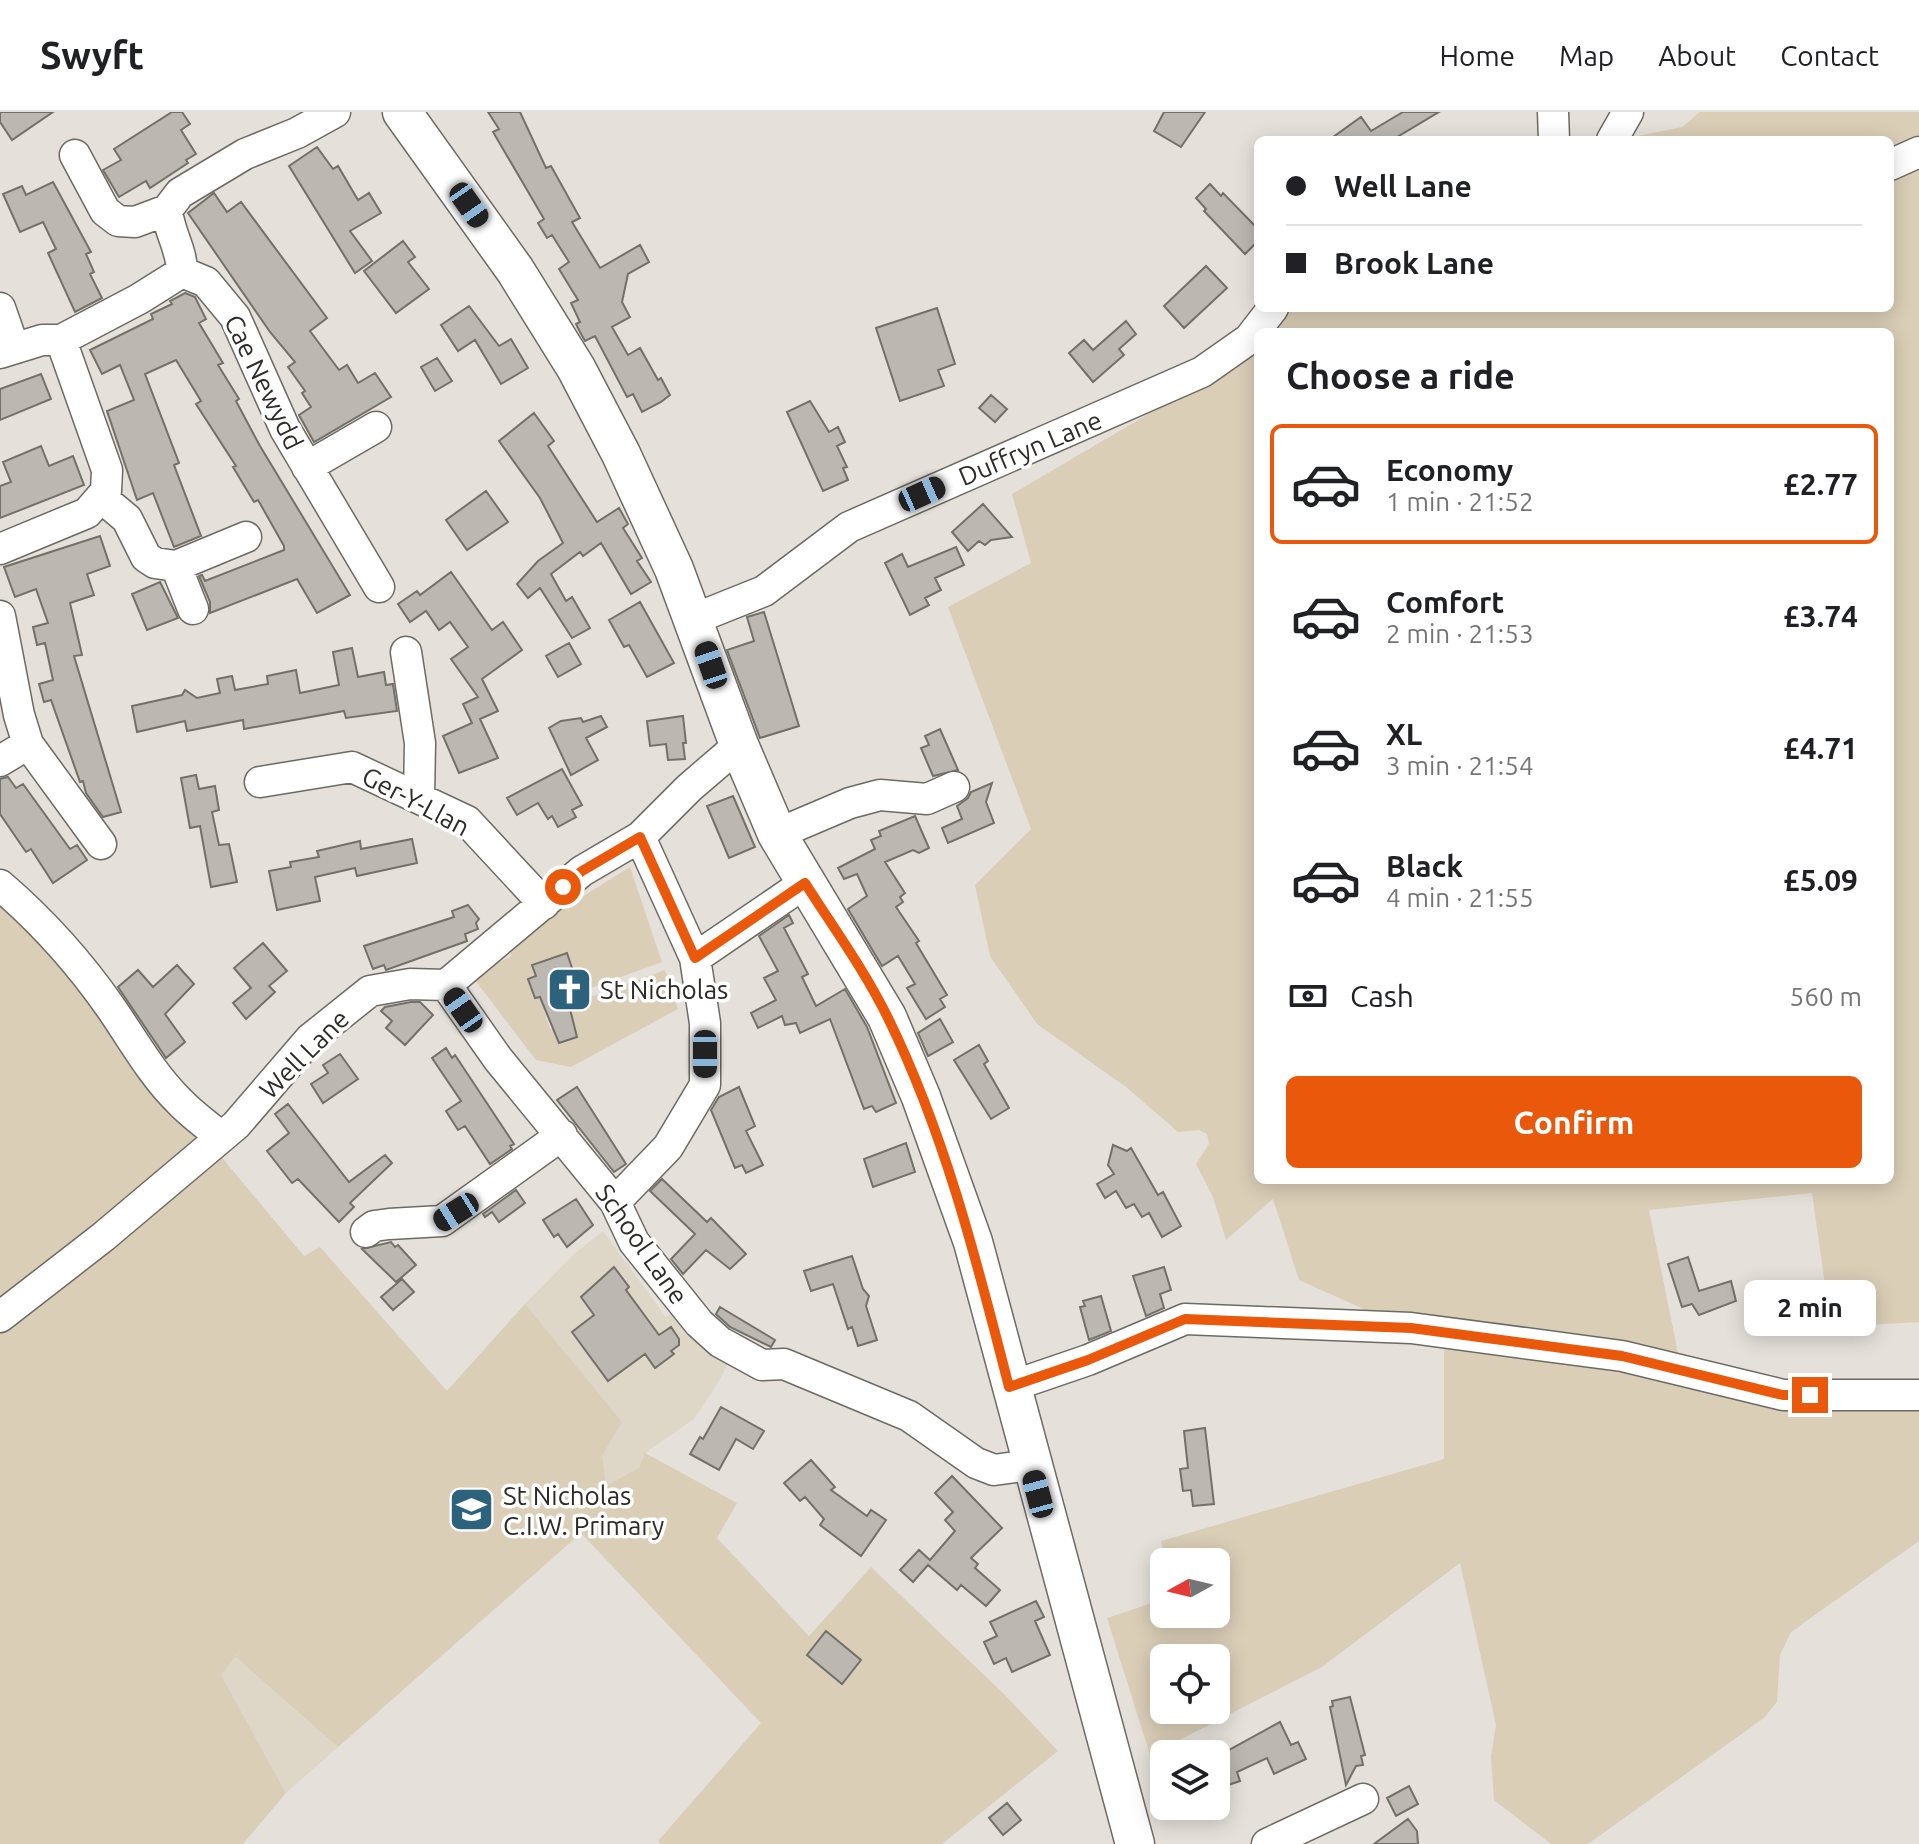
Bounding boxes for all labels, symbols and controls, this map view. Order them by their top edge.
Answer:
text: Swyft [40,34,144,76]
text: Home [1440,40,1515,71]
text: Map [1559,40,1614,71]
text: About [1658,40,1736,71]
text: Contact [1780,40,1879,71]
text: Well Lane [1334,169,1472,203]
car [445,178,493,232]
text: Brook Lane [1334,246,1494,280]
street label: Cae Newydd [219,310,309,454]
text: Choose a ride [1286,355,1515,396]
street label: Duffryn Lane [954,405,1106,491]
icon: car [1290,448,1362,520]
text: Economy [1386,453,1513,487]
text: £2.77 [1783,467,1858,501]
car [895,473,949,515]
text: 1 min · 21:52 [1386,487,1534,516]
icon: car [1290,580,1362,652]
text: Comfort [1386,585,1504,619]
text: £3.74 [1783,599,1858,633]
text: 2 min · 21:53 [1386,619,1534,648]
car [692,638,730,692]
icon: car [1290,712,1362,784]
text: XL [1386,717,1422,751]
text: £4.71 [1783,731,1858,765]
text: 3 min · 21:54 [1386,751,1534,780]
street label: Ger-Y-Llan [357,761,475,841]
icon: car [1290,844,1362,916]
text: Black [1386,849,1463,883]
text: £5.09 [1783,863,1858,897]
route start [545,869,581,905]
text: 4 min · 21:55 [1386,883,1534,912]
church icon: St Nicholas [545,965,593,1013]
icon: cash [1286,974,1330,1018]
place label: St Nicholas [600,975,728,1004]
text: Cash [1350,979,1414,1013]
text: 560 m [1790,982,1862,1011]
car [439,983,487,1037]
street label: Well Lane [254,1004,354,1104]
car [693,1030,717,1078]
button: Confirm [1286,1076,1862,1168]
street label: School Lane [590,1179,694,1309]
car [429,1189,483,1235]
callout: 2 min [1744,1279,1876,1335]
text: 2 min [1777,1293,1843,1322]
route end [1792,1377,1828,1413]
car [1020,1468,1056,1520]
place label: St Nicholas C.I.W. Primary [503,1481,664,1540]
school or university icon: St Nicholas C.I.W. Primary [448,1486,496,1534]
north arrow [1150,1548,1230,1628]
map controls [1150,1548,1230,1820]
button: locate [1150,1644,1230,1724]
button: layers [1150,1740,1230,1820]

